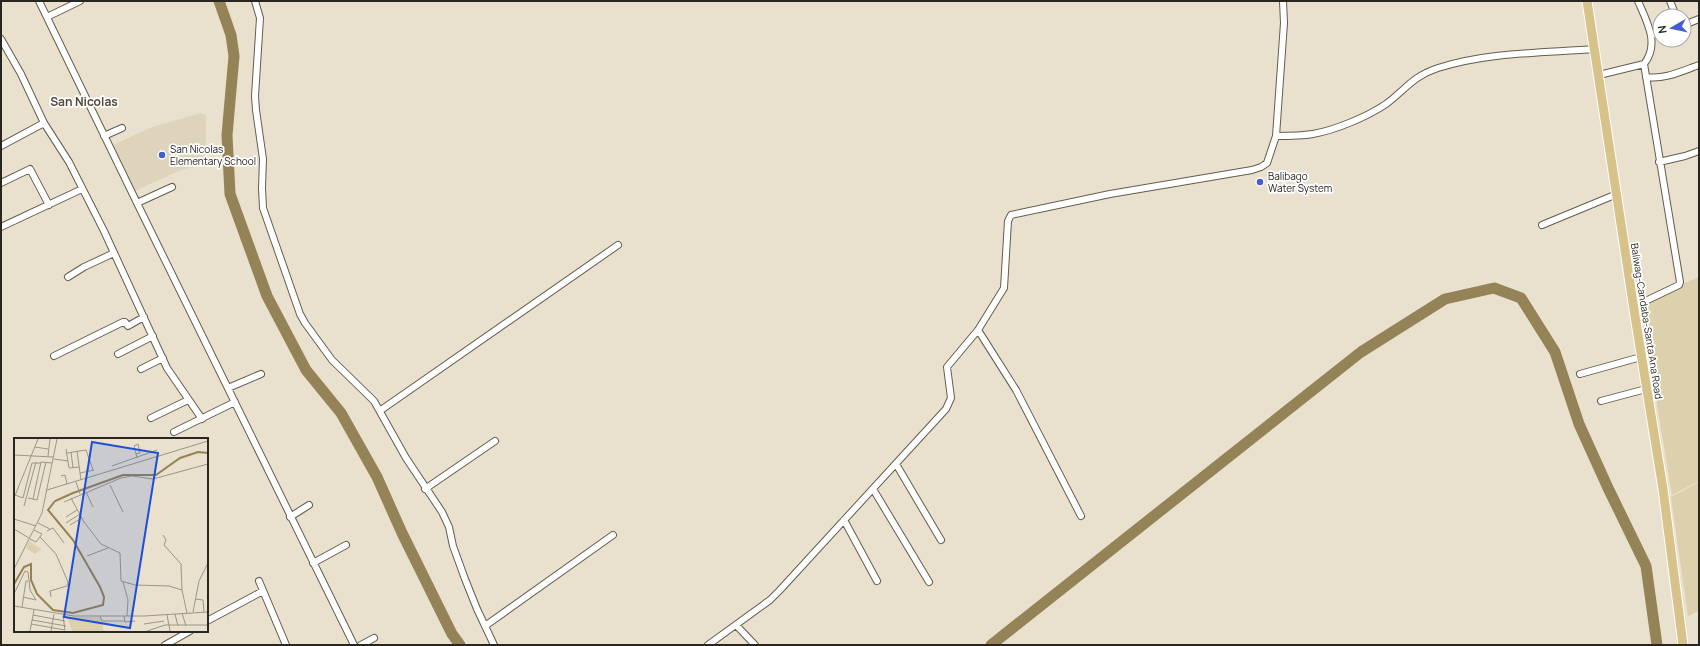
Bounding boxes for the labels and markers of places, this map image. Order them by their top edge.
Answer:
place label: San Nicolas Elementary School [170,142,256,168]
marker: San Nicolas Elementary School [157,150,167,160]
place label: Balibago Water System [1268,169,1332,195]
marker: Balibago Water System [1255,177,1265,187]

